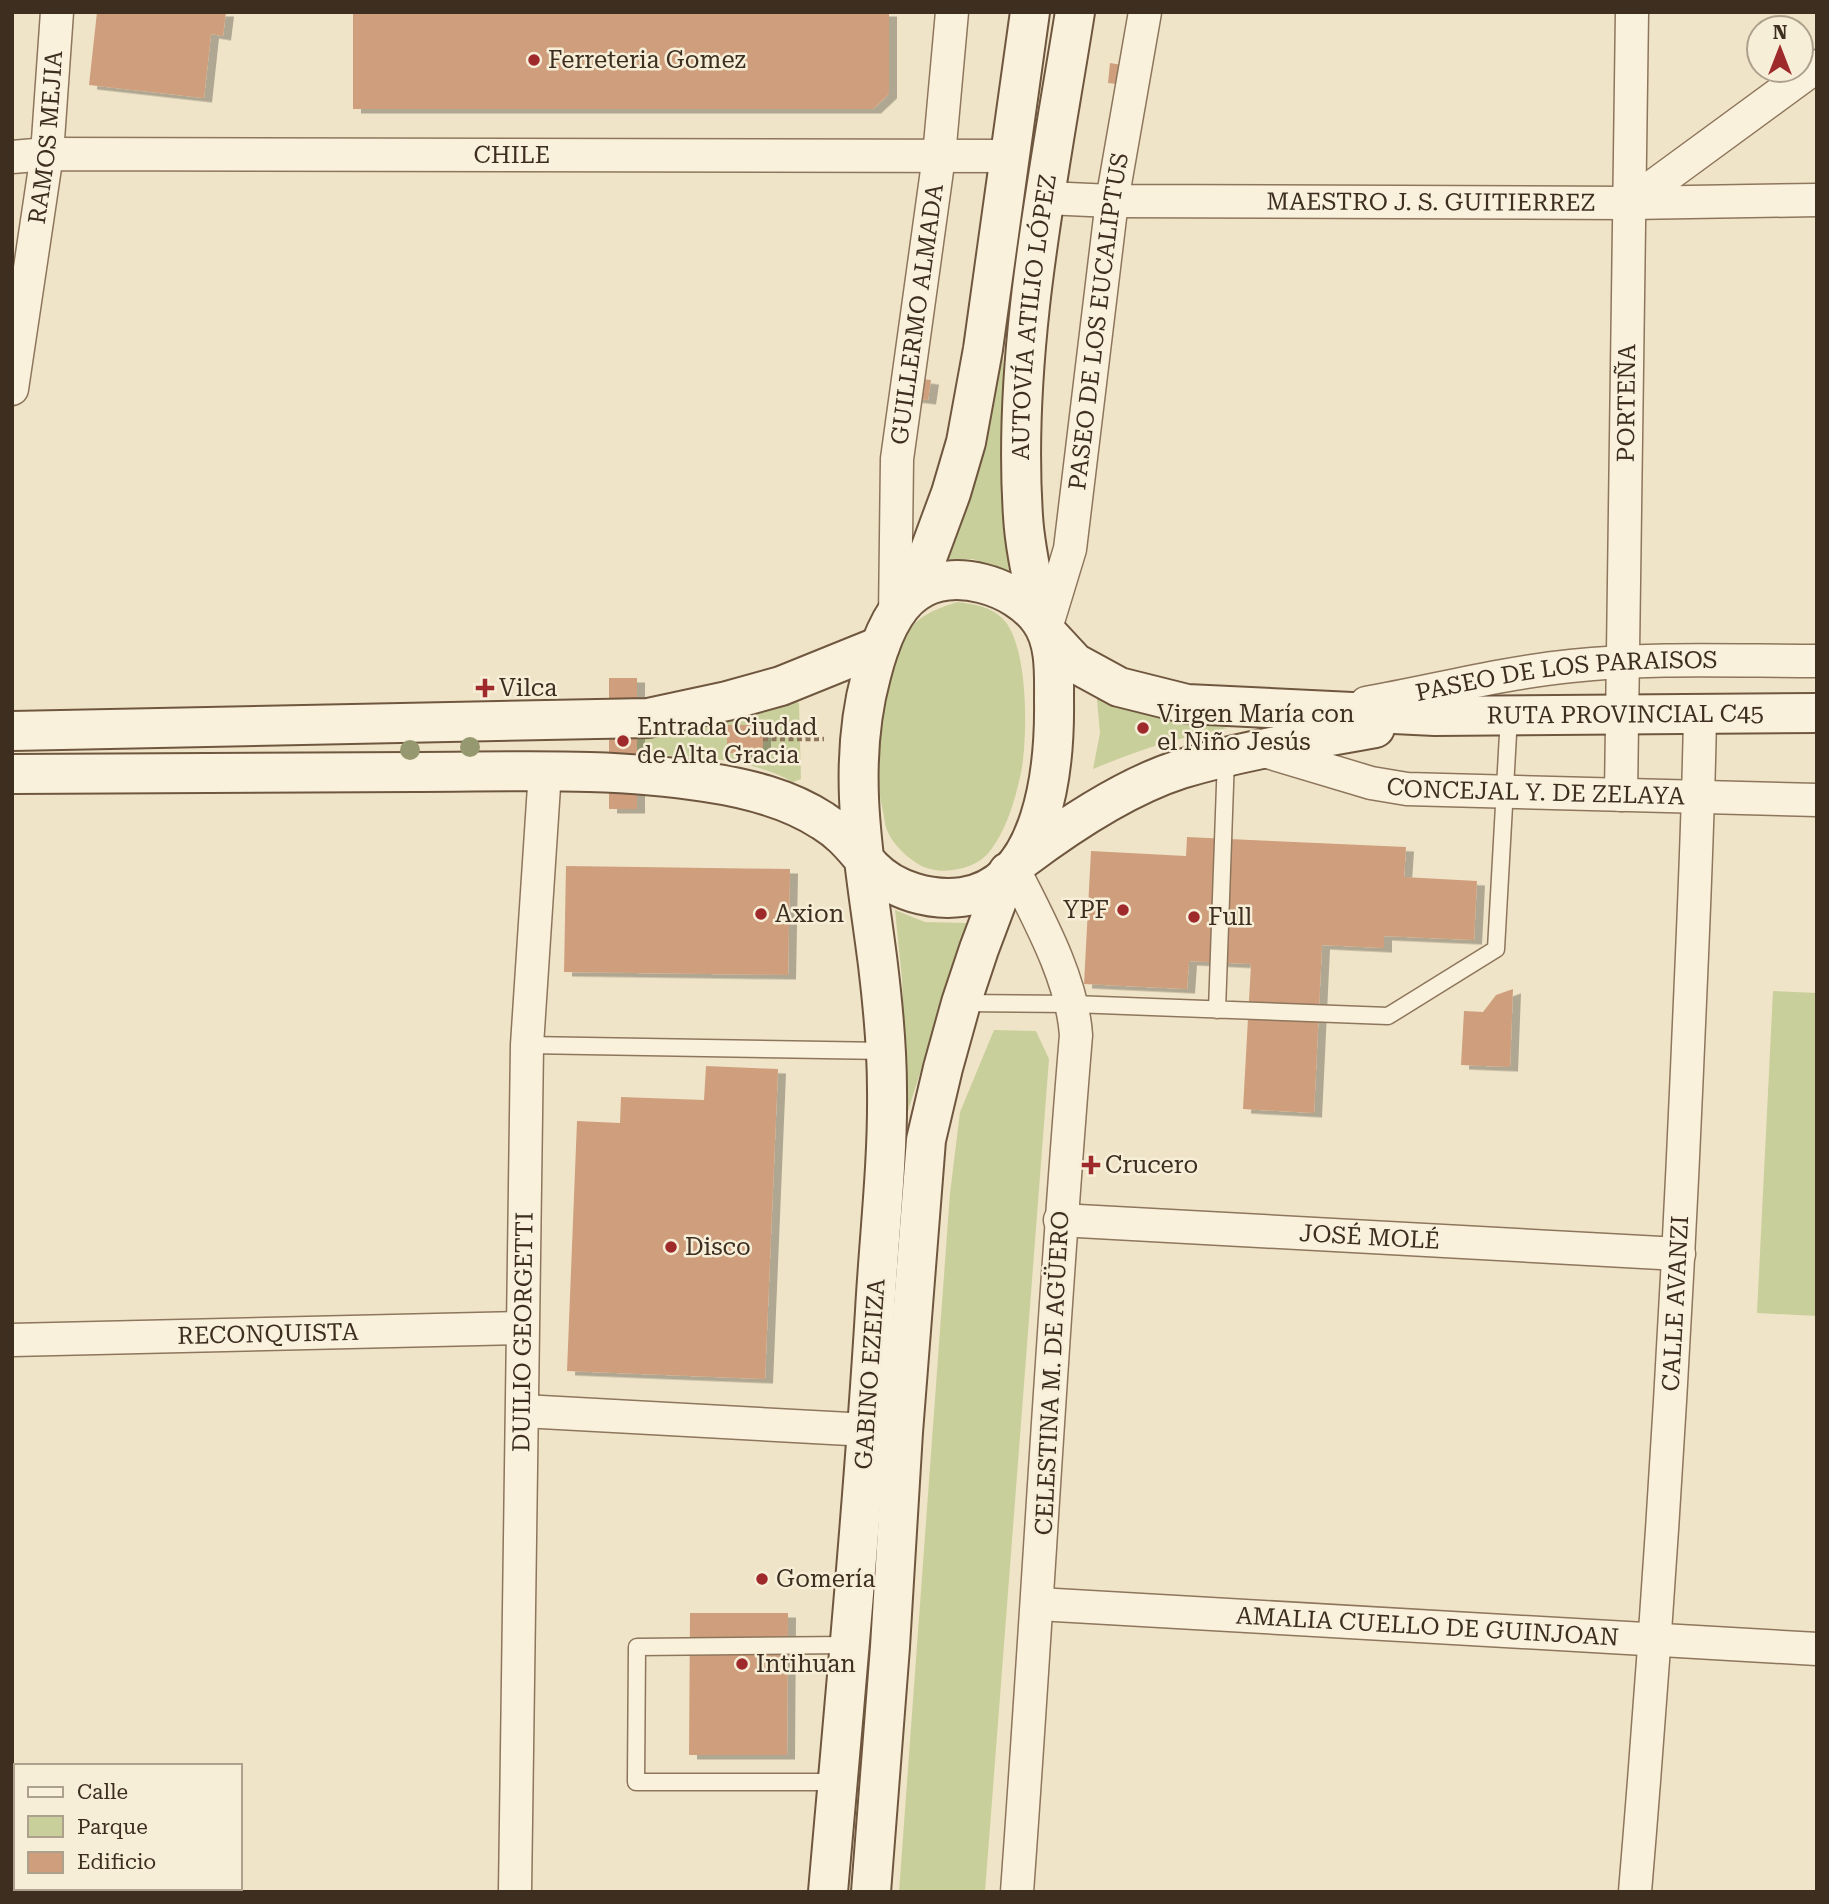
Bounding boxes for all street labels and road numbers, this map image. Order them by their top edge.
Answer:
street label: RAMOS MEJIA [23,50,68,226]
street label: CHILE [474,141,550,169]
street label: PASEO DE LOS EUCALIPTUS [1063,150,1134,492]
street label: AUTOVÍA ATILIO LÓPEZ [1007,172,1062,460]
street label: GUILLERMO ALMADA [885,182,949,447]
street label: MAESTRO J. S. GUITIERREZ [1266,188,1596,217]
street label: PORTEÑA [1612,343,1641,462]
street label: PASEO DE LOS PARAISOS [1413,646,1718,707]
street label: RUTA PROVINCIAL C45 [1487,699,1764,730]
street label: CONCEJAL Y. DE ZELAYA [1385,772,1685,810]
street label: CELESTINA M. DE AGÜERO [1029,1210,1074,1536]
street label: DUILIO GEORGETTI [507,1212,539,1452]
street label: CALLE AVANZI [1657,1215,1694,1392]
street label: JOSÉ MOLÉ [1298,1219,1441,1255]
street label: GABINO EZEIZA [849,1277,891,1470]
street label: RECONQUISTA [177,1318,359,1350]
street label: AMALIA CUELLO DE GUINJOAN [1235,1601,1620,1652]

